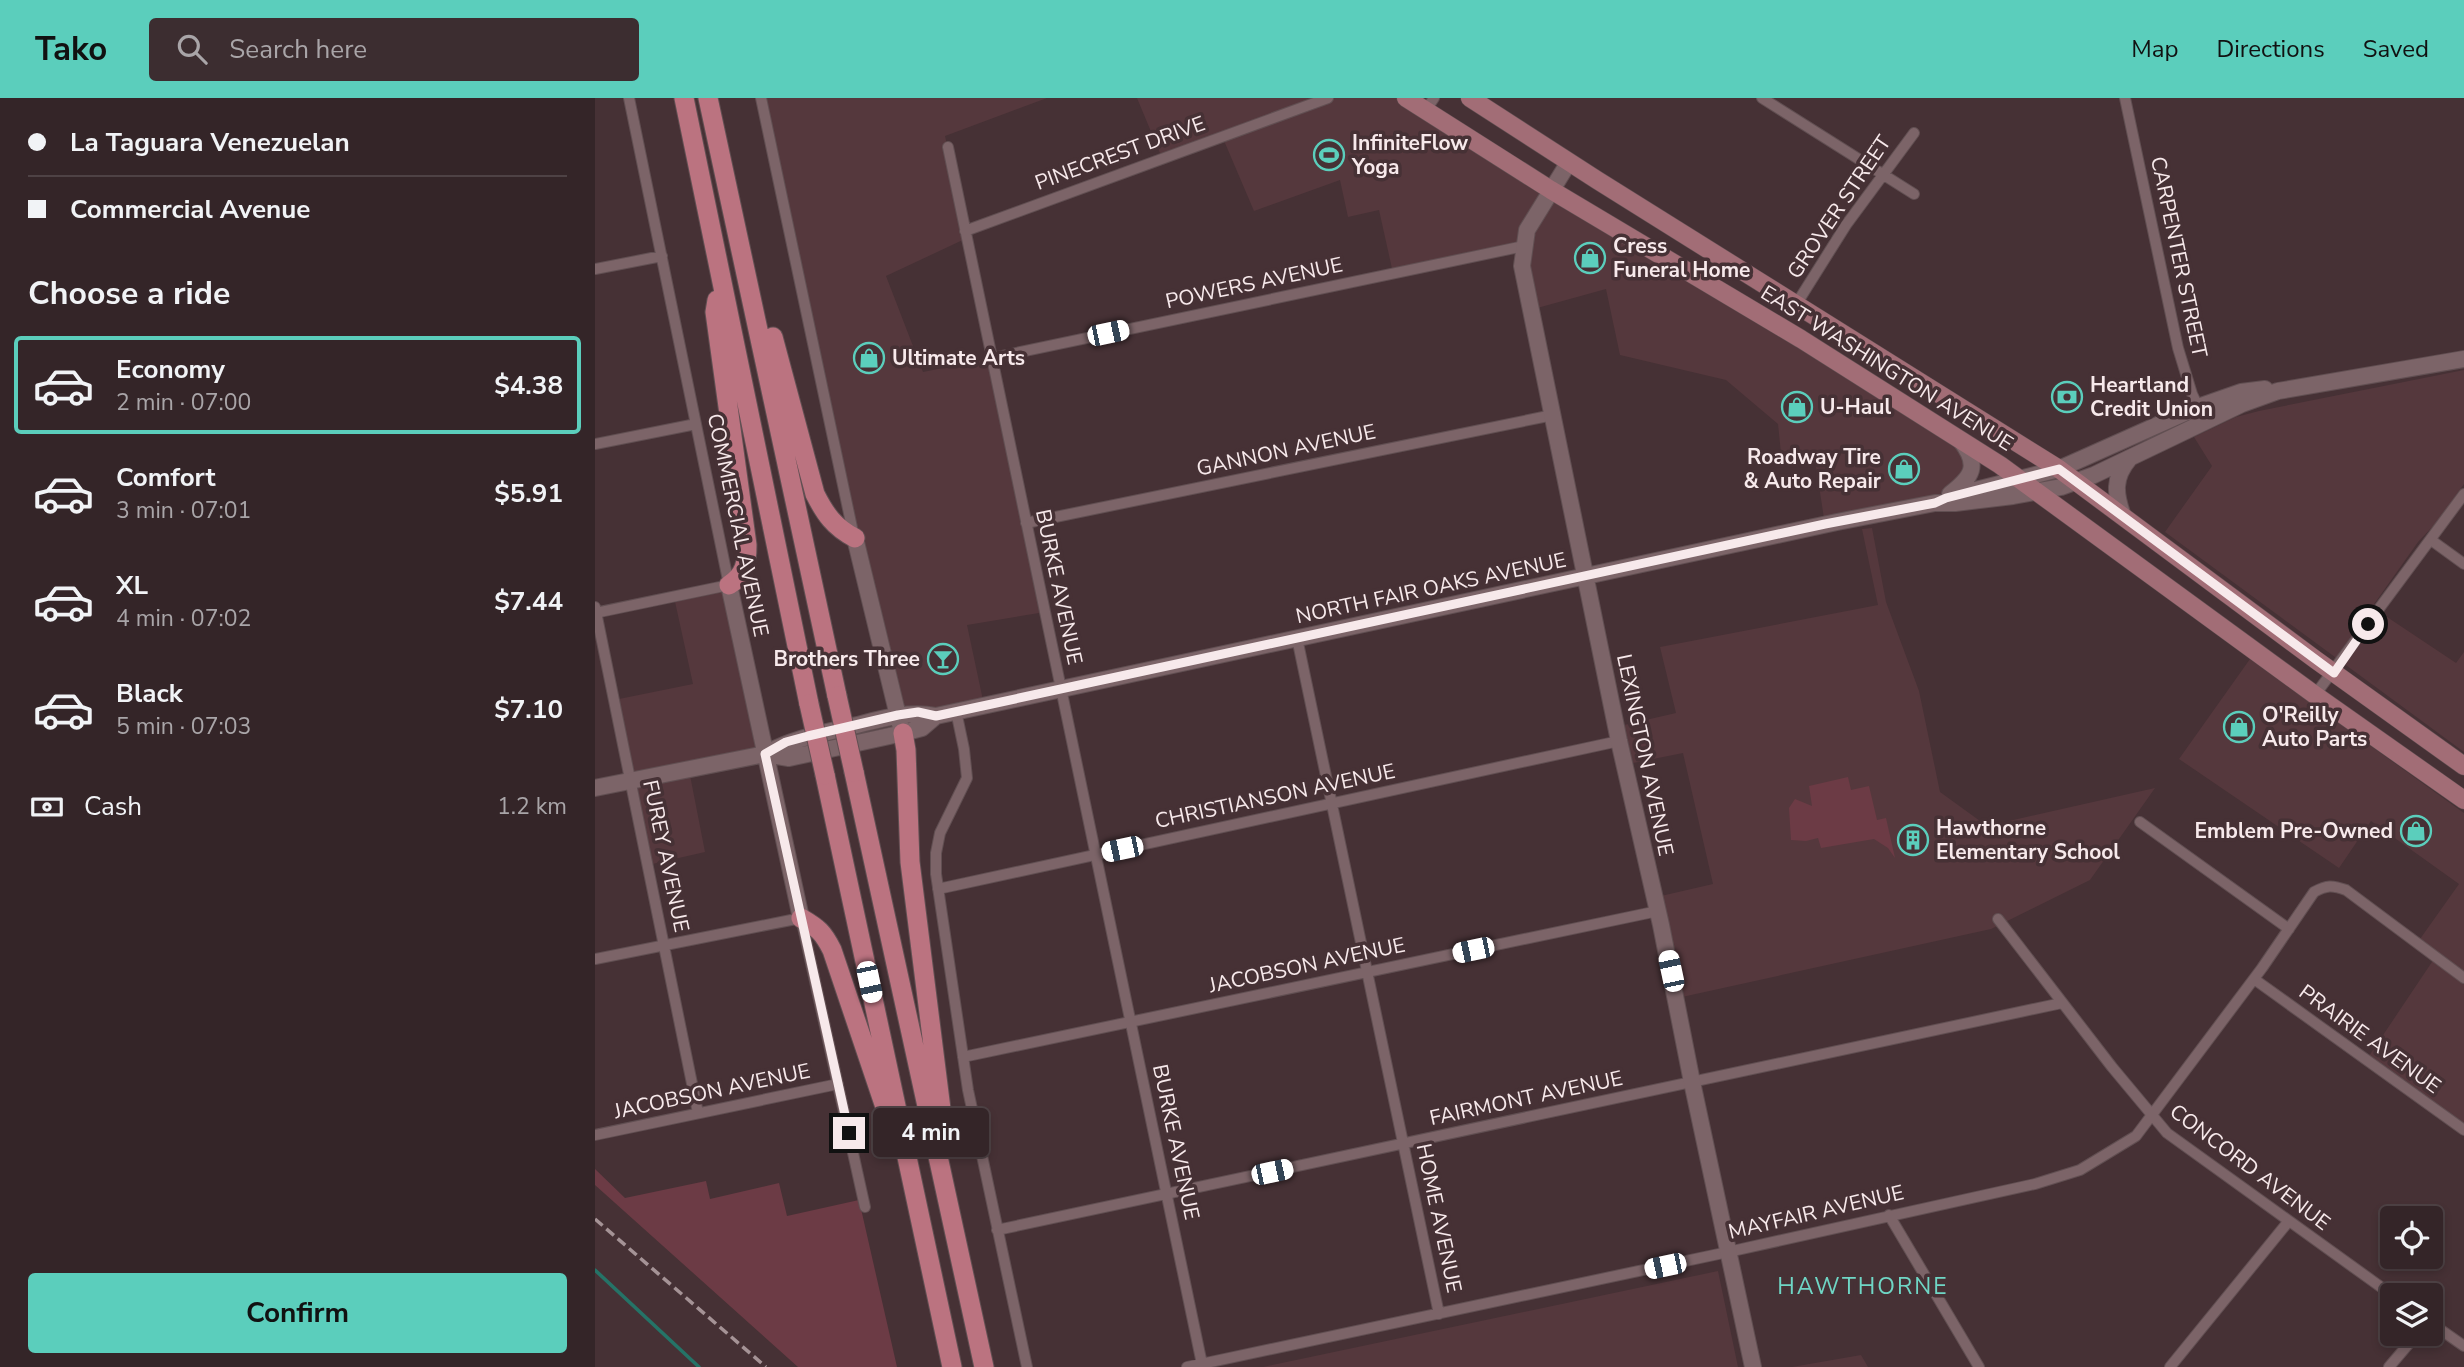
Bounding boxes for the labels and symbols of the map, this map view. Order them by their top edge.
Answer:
street label: PINECREST DRIVE [1031,109,1209,197]
place label: InfiniteFlow Yoga [1351,129,1468,181]
street label: GROVER STREET [1781,130,1898,284]
sports icon: InfiniteFlow Yoga [1312,138,1346,172]
street label: CARPENTER STREET [2144,154,2214,360]
place label: Cress Funeral Home [1613,232,1750,284]
shop icon: Cress Funeral Home [1573,241,1607,275]
street label: POWERS AVENUE [1163,251,1345,315]
street label: EAST WASHINGTON AVENUE [1756,279,2018,457]
car [1086,318,1131,348]
shop icon: Ultimate Arts [852,341,886,375]
place label: Ultimate Arts [892,344,1025,372]
place label: Heartland Credit Union [2090,371,2213,423]
bank icon: Heartland Credit Union [2050,380,2084,414]
shop icon: U-Haul [1780,390,1814,424]
place label: U-Haul [1820,393,1891,421]
street label: COMMERCIAL AVENUE [701,411,775,639]
street label: GANNON AVENUE [1194,417,1378,483]
place label: Roadway Tire & Auto Repair [1743,443,1882,495]
shop icon: Roadway Tire & Auto Repair [1887,452,1921,486]
street label: BURKE AVENUE [1029,507,1089,667]
street label: NORTH FAIR OAKS AVENUE [1293,546,1569,630]
route start [2352,608,2384,640]
bar icon: Brothers Three [926,642,960,676]
place label: Brothers Three [774,645,920,673]
street label: LEXINGTON AVENUE [1610,651,1680,859]
place label: O'Reilly Auto Parts [2262,701,2367,753]
shop icon: O'Reilly Auto Parts [2222,710,2256,744]
street label: CHRISTIANSON AVENUE [1152,757,1398,835]
street label: FUREY AVENUE [636,777,696,935]
place label: Hawthorne Elementary School [1936,814,2120,866]
shop icon: Emblem Pre-Owned [2399,814,2433,848]
place label: Emblem Pre-Owned [2194,817,2393,845]
building icon: Hawthorne Elementary School [1896,823,1930,857]
car [1100,834,1145,864]
street label: JACOBSON AVENUE [1205,931,1408,1000]
car [1451,935,1496,965]
car [1657,948,1686,994]
car [855,959,884,1005]
street label: PRAIRIE AVENUE [2293,978,2447,1100]
street label: JACOBSON AVENUE [610,1057,813,1126]
street label: BURKE AVENUE [1146,1062,1206,1222]
street label: FAIRMONT AVENUE [1427,1064,1625,1132]
street label: CONCORD AVENUE [2164,1097,2336,1237]
callout: 4 min [873,1108,989,1158]
route end [833,1117,865,1149]
street label: HOME AVENUE [1410,1141,1468,1295]
car [1250,1157,1295,1187]
street label: MAYFAIR AVENUE [1726,1178,1906,1246]
car [1643,1251,1688,1281]
district label: HAWTHORNE [1777,1271,1949,1302]

